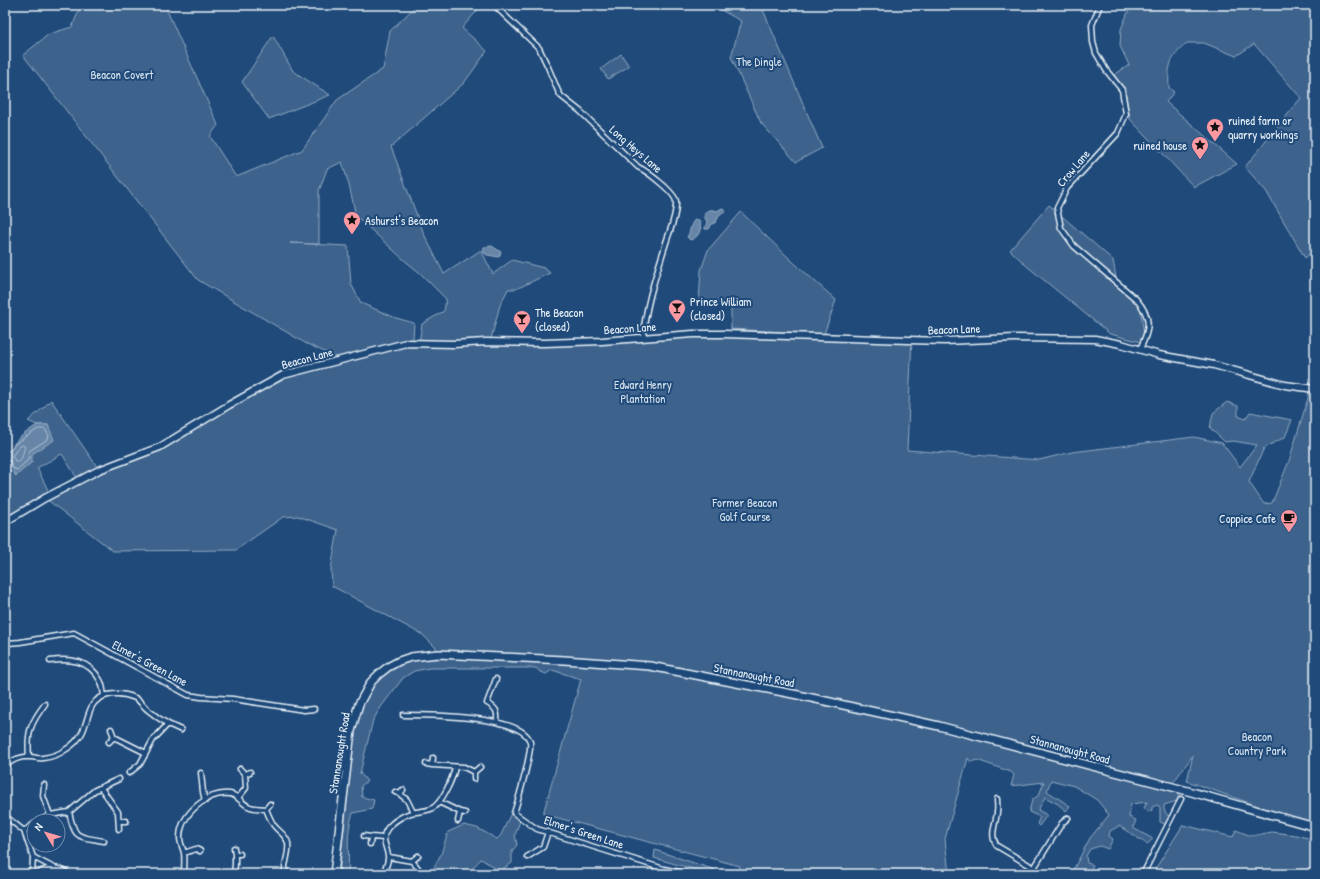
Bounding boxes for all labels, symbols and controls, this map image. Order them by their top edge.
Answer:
park label: The Dingle [736,53,782,70]
park label: Beacon Covert [91,66,154,83]
place label: ruined farm or quarry workings [1228,112,1299,143]
place icon: ruined farm or quarry workings [1205,117,1225,142]
street label: Long Heys Lane [606,121,666,177]
place icon: ruined house [1190,135,1210,160]
place label: ruined house [1133,137,1187,154]
street label: Crow Lane [1052,146,1094,190]
place icon: Ashurst's Beacon [342,210,362,235]
place label: Ashurst's Beacon [365,212,439,229]
place label: Prince William (closed) [690,293,752,324]
bar icon: Prince William (closed) [667,298,687,323]
place label: The Beacon (closed) [535,304,584,335]
bar icon: The Beacon (closed) [512,309,532,334]
street label: Beacon Lane [603,318,657,338]
street label: Beacon Lane [927,320,981,338]
street label: Beacon Lane [279,343,335,373]
park label: Edward Henry Plantation [614,376,672,407]
park label: Former Beacon Golf Course [712,494,777,525]
cafe icon: Coppice Cafe [1279,508,1299,533]
place label: Coppice Cafe [1219,510,1276,527]
street label: Elmer's Green Lane [109,636,191,690]
street label: Stannanought Road [712,659,796,691]
street label: Stannanought Road [324,711,354,795]
park label: Beacon Country Park [1228,728,1286,759]
street label: Stannanought Road [1028,730,1112,768]
street label: Elmer's Green Lane [542,811,626,853]
north arrow [26,813,66,853]
text: N [31,820,46,833]

